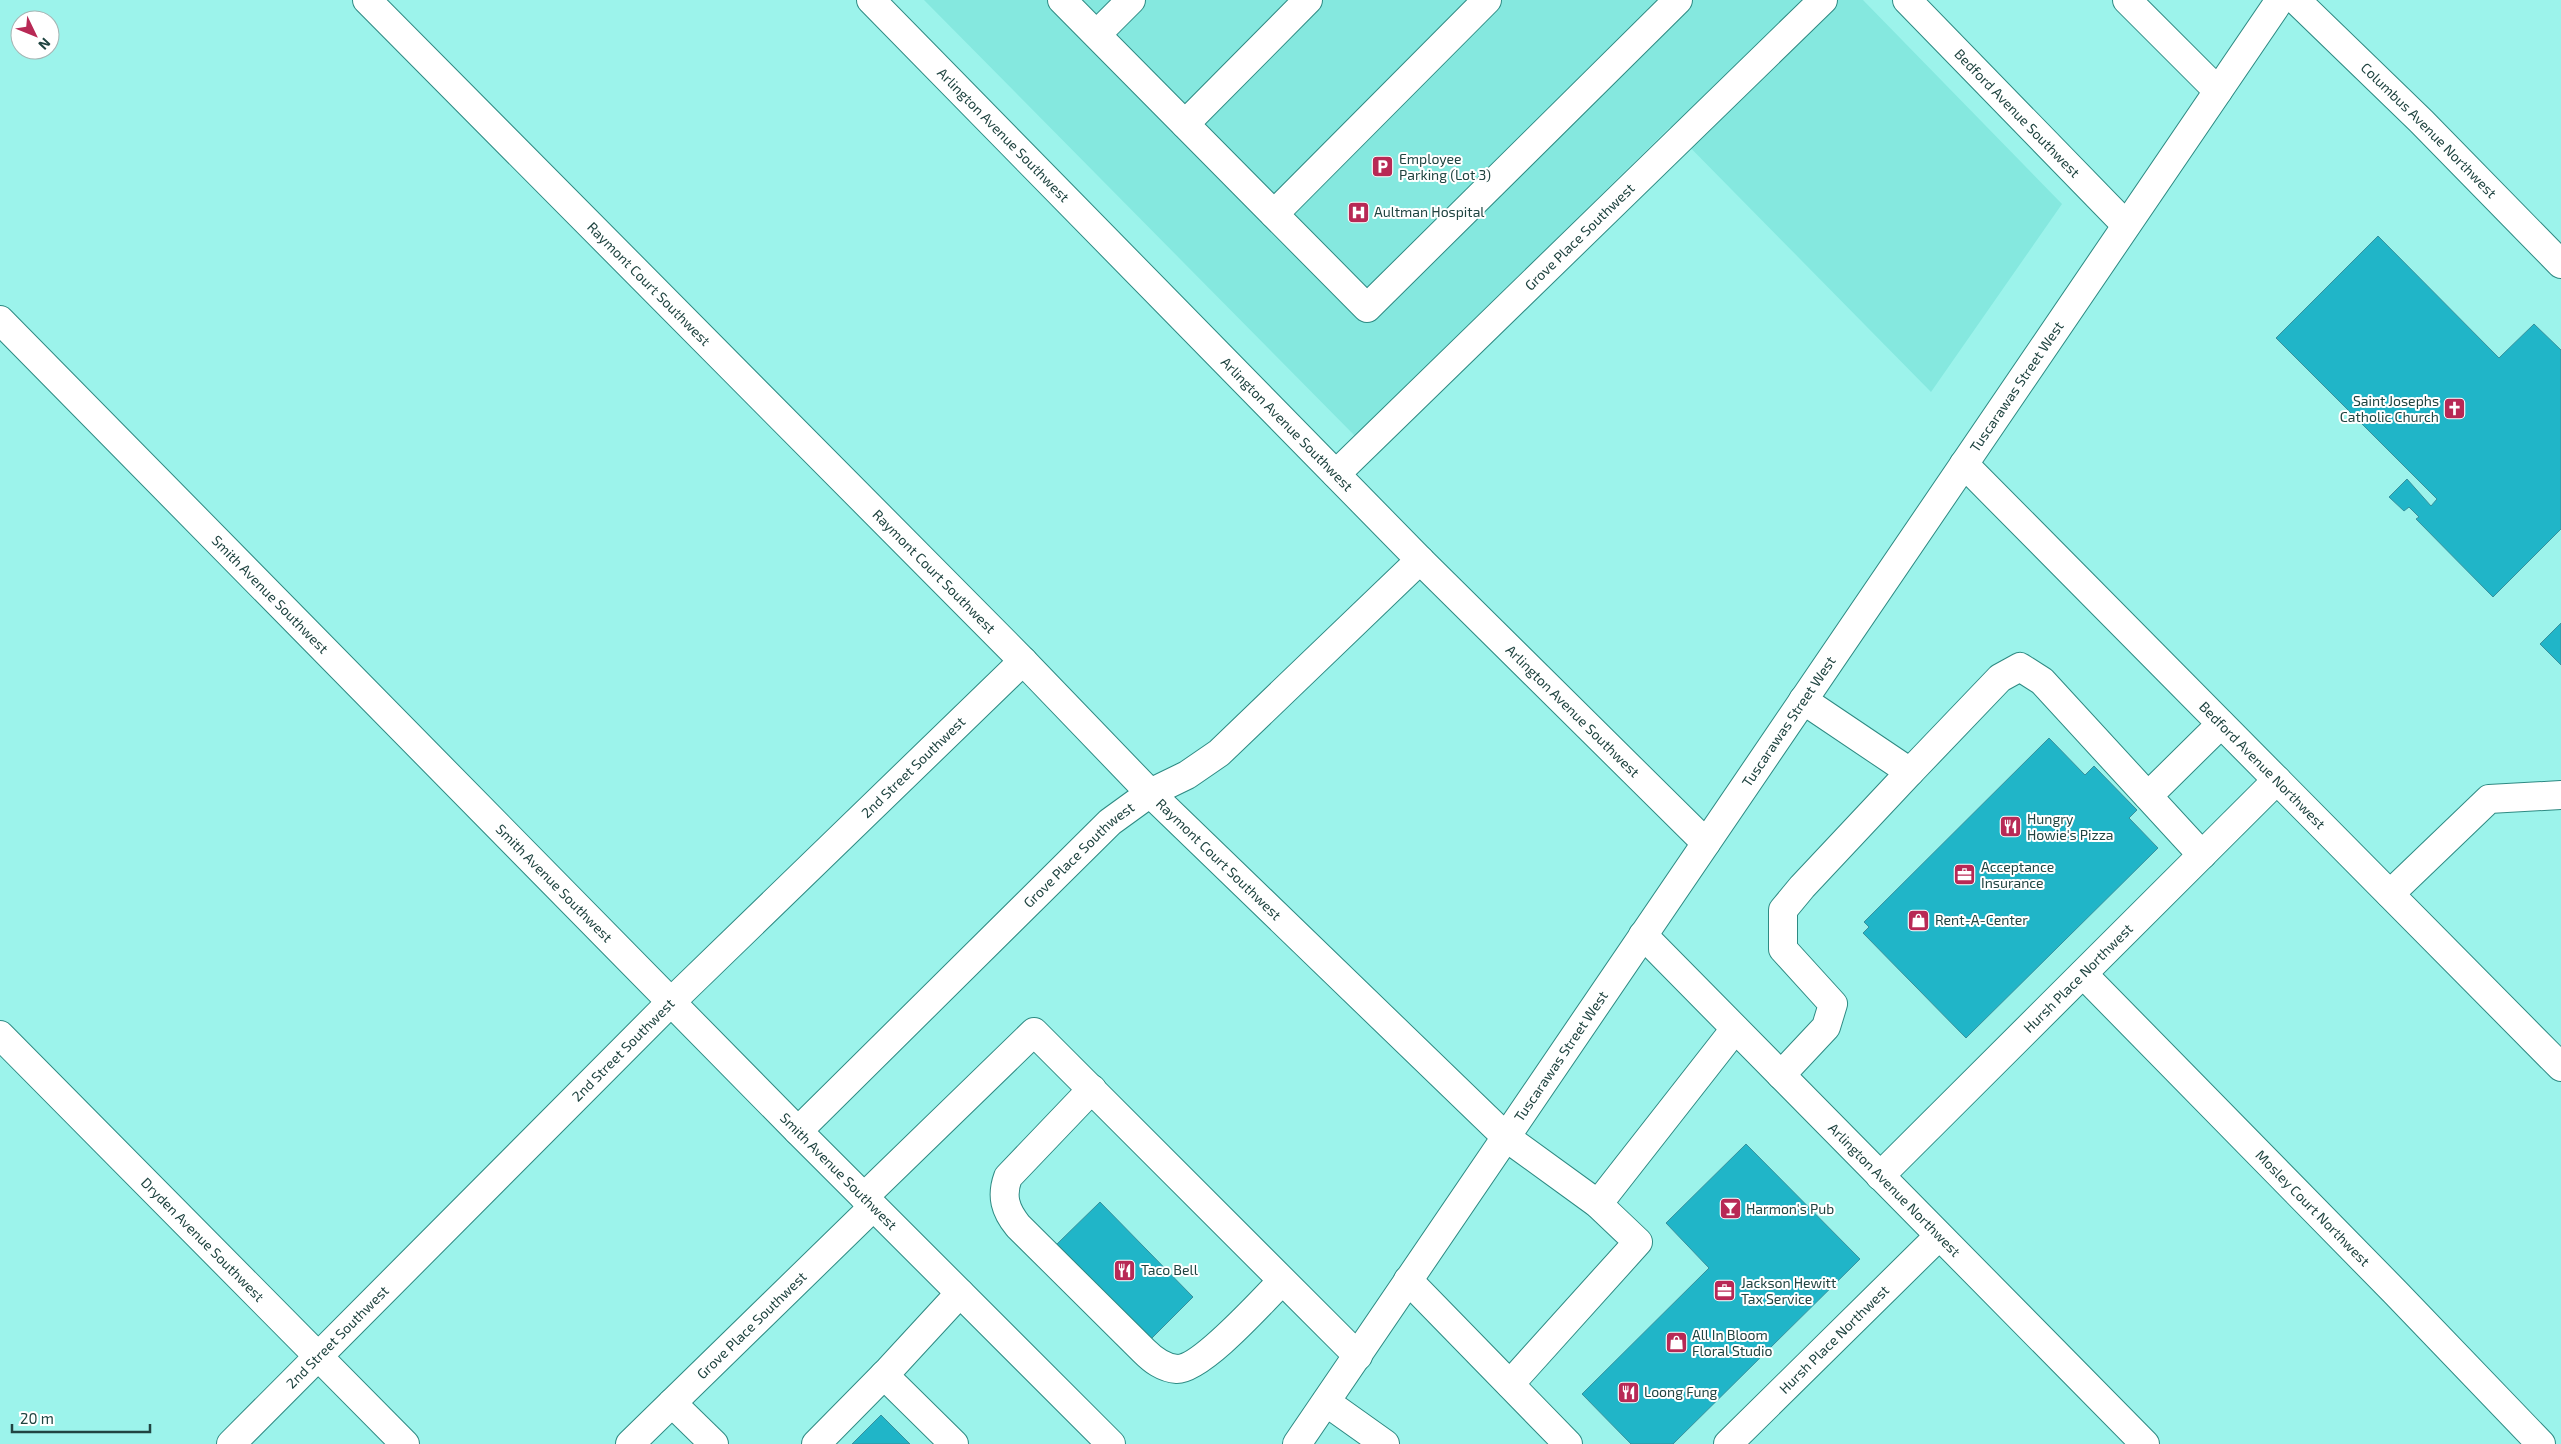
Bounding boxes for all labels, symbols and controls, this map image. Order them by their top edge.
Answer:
north arrow [10,10,60,60]
text: N [35,35,55,54]
street label: Bedford Avenue Southwest [1951,45,2084,181]
street label: Columbus Avenue Northwest [2358,59,2500,201]
street label: Arlington Avenue Southwest [934,64,1073,205]
place label: Employee Parking (Lot 3) [1399,150,1491,183]
parking icon: Employee Parking (Lot 3) [1371,155,1395,179]
street label: Grove Place Southwest [1521,179,1638,294]
hospital icon: Aultman Hospital [1346,200,1370,224]
place label: Aultman Hospital [1374,203,1485,220]
street label: Raymont Court Southwest [584,218,714,349]
street label: Tuscarawas Street West [1966,318,2067,455]
street label: Arlington Avenue Southwest [1218,353,1357,494]
place label: Saint Josephs Catholic Church [2340,392,2439,425]
church icon: Saint Josephs Catholic Church [2443,397,2467,421]
street label: Raymont Court Southwest [869,506,999,636]
street label: Smith Avenue Southwest [209,532,332,657]
street label: Arlington Avenue Southwest [1503,641,1643,780]
street label: Tuscarawas Street West [1738,653,1839,790]
street label: Bedford Avenue Northwest [2196,698,2329,832]
street label: 2nd Street Southwest [857,713,968,821]
street label: Raymont Court Southwest [1153,795,1285,923]
street label: Grove Place Southwest [1020,798,1137,911]
place label: Hungry Howie's Pizza [2027,810,2114,843]
restaurant icon: Hungry Howie's Pizza [1999,815,2023,839]
street label: Smith Avenue Southwest [493,820,616,945]
place label: Acceptance Insurance [1981,858,2054,891]
office icon: Acceptance Insurance [1953,863,1977,887]
shop icon: Rent-A-Center [1907,908,1931,932]
place label: Rent-A-Center [1935,911,2028,928]
street label: Hursh Place Northwest [2020,920,2136,1036]
street label: Tuscarawas Street West [1510,987,1611,1125]
street label: 2nd Street Southwest [568,995,678,1105]
street label: Smith Avenue Southwest [777,1109,901,1233]
street label: Arlington Avenue Northwest [1825,1119,1964,1260]
street label: Mosley Court Northwest [2252,1146,2374,1269]
street label: Dryden Avenue Southwest [138,1174,268,1305]
bar icon: Harmon's Pub [1718,1197,1742,1221]
place label: Harmon's Pub [1746,1200,1834,1217]
restaurant icon: Taco Bell [1113,1258,1137,1282]
place label: Taco Bell [1141,1261,1199,1278]
street label: Grove Place Southwest [693,1268,810,1382]
place label: Jackson Hewitt Tax Service [1741,1274,1836,1307]
office icon: Jackson Hewitt Tax Service [1713,1279,1737,1303]
street label: Hursh Place Northwest [1775,1281,1892,1397]
street label: 2nd Street Southwest [282,1282,392,1392]
place label: All In Bloom Floral Studio [1692,1326,1772,1359]
shop icon: All In Bloom Floral Studio [1664,1331,1688,1355]
restaurant icon: Loong Fung [1616,1380,1640,1404]
place label: Loong Fung [1644,1383,1718,1400]
scale bar [12,1402,150,1434]
text: 20 m [20,1409,54,1427]

